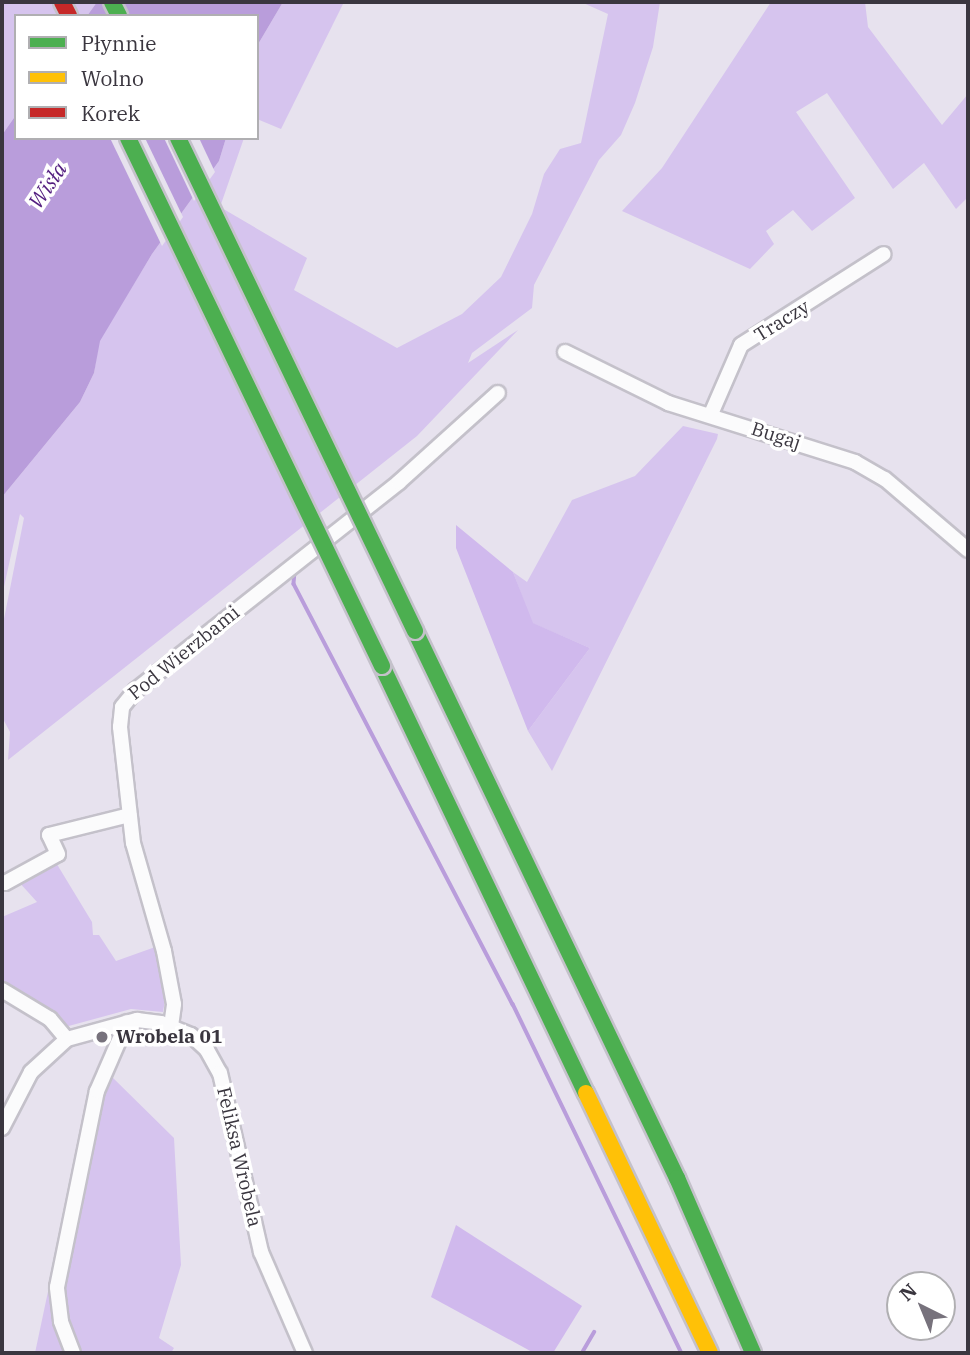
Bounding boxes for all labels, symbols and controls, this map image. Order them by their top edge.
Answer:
legend [14,14,259,140]
text: Płynnie [81,29,157,57]
text: Wolno [81,64,144,92]
text: Korek [81,99,140,127]
water label: Wisła [22,157,72,213]
street label: Traczy [750,295,814,347]
street label: Bugaj [748,417,804,455]
street label: Pod Wierzbami [124,601,244,705]
place label: Wrobela 01 [116,1026,222,1048]
marker: Wrobela 01 [94,1029,110,1045]
street label: Feliksa Wrobela [212,1085,266,1229]
north arrow [886,1271,956,1341]
text: N [894,1278,922,1306]

